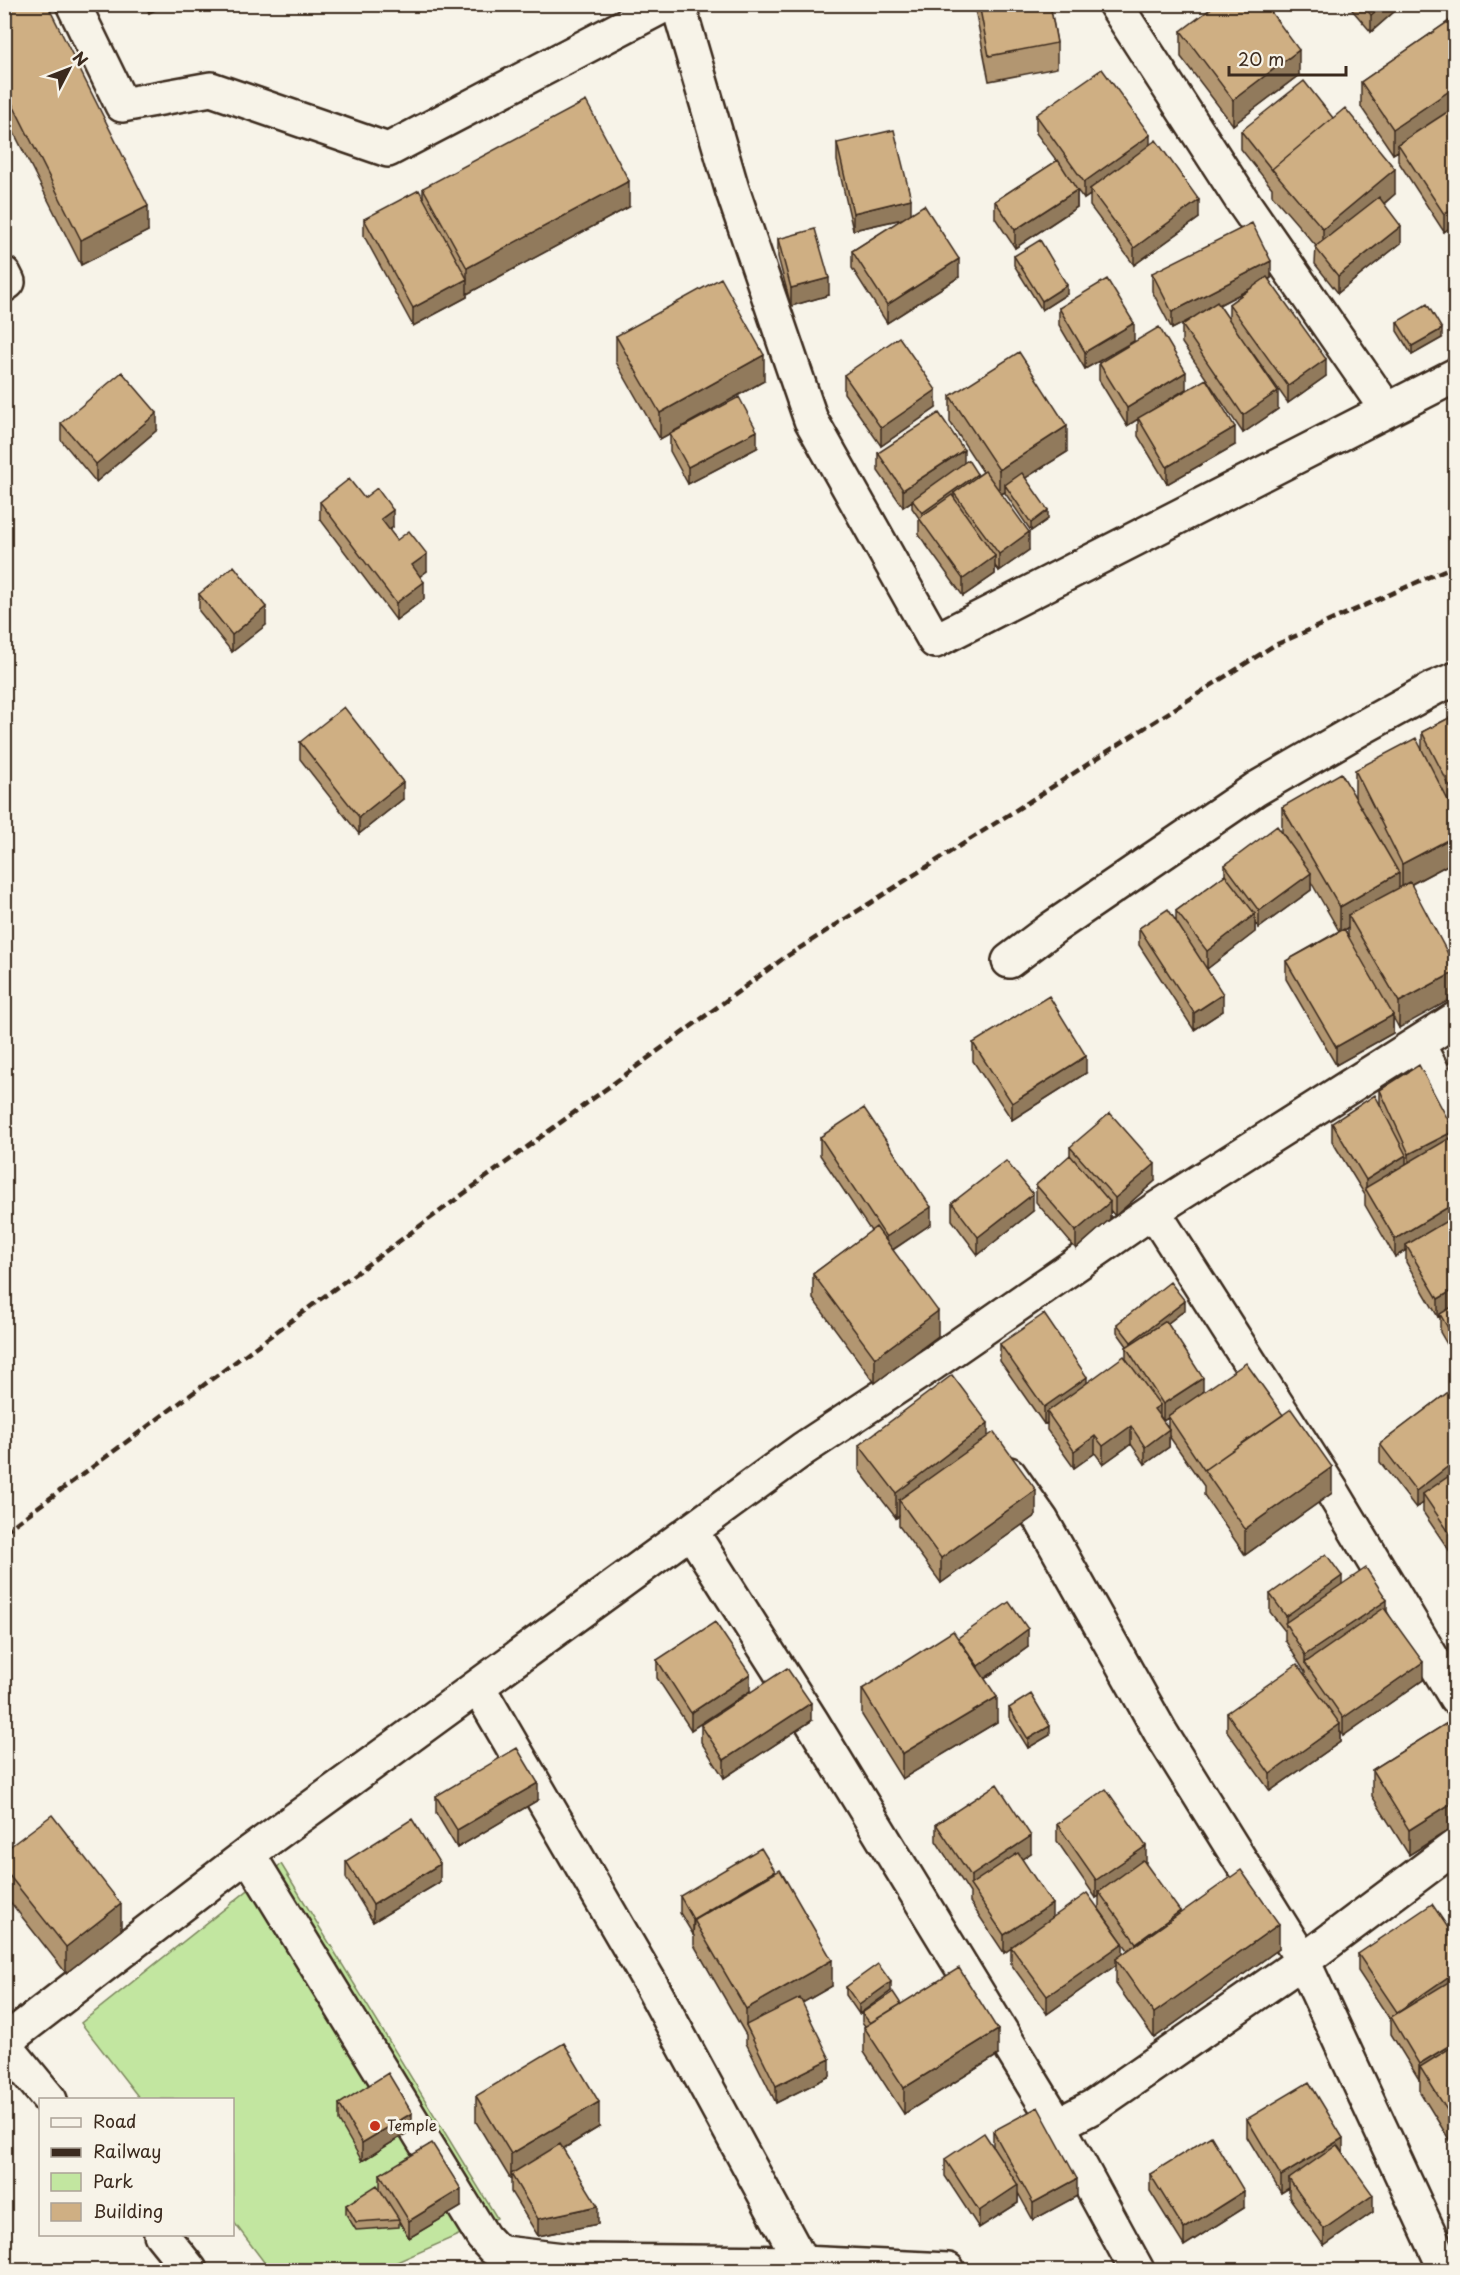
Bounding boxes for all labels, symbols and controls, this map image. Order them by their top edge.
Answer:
north arrow [39,39,99,99]
scale bar [1229,39,1346,77]
text: 20 m [1238,45,1284,72]
text: N [68,46,94,71]
legend [39,2098,234,2236]
text: Road [93,2107,137,2134]
place label: Temple [387,2113,437,2136]
marker: Temple [368,2119,382,2133]
text: Railway [93,2137,161,2164]
text: Park [93,2167,133,2194]
text: Building [93,2197,163,2224]

